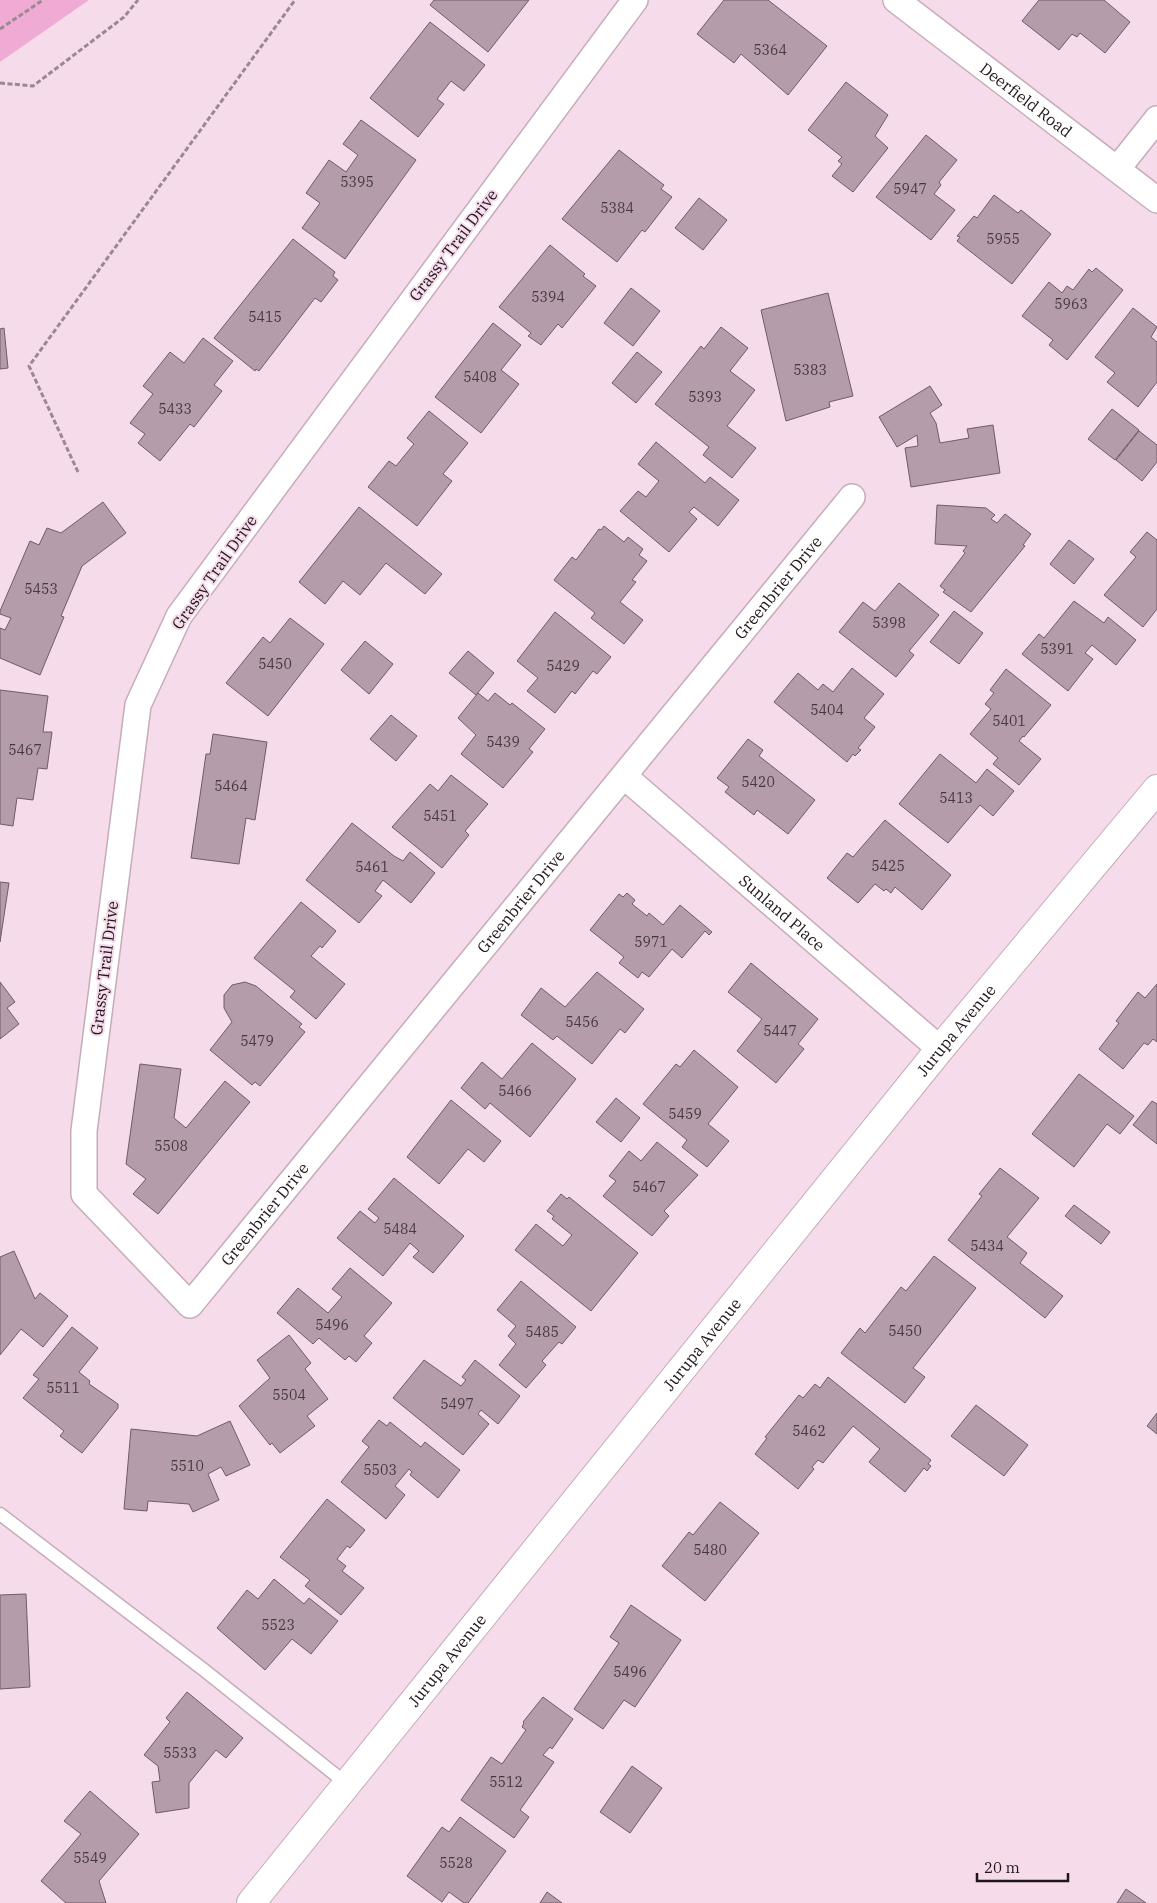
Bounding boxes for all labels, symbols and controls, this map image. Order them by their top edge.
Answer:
house number: 5364 [753,41,787,59]
street label: Deerfield Road [976,58,1077,142]
house number: 5395 [340,173,374,191]
house number: 5947 [893,180,927,198]
street label: Grassy Trail Drive [404,185,502,305]
house number: 5384 [600,199,634,217]
house number: 5955 [986,230,1020,248]
house number: 5394 [531,288,565,306]
house number: 5963 [1054,295,1088,313]
house number: 5415 [248,308,282,326]
house number: 5383 [793,361,827,379]
house number: 5408 [463,368,497,386]
house number: 5393 [688,388,722,406]
house number: 5433 [158,400,192,418]
street label: Grassy Trail Drive [167,511,261,633]
street label: Greenbrier Drive [730,532,826,643]
house number: 5453 [24,580,58,598]
house number: 5398 [872,614,906,632]
house number: 5391 [1040,640,1074,658]
house number: 5450 [258,655,292,673]
house number: 5429 [546,657,580,675]
house number: 5404 [810,701,844,719]
house number: 5401 [992,712,1026,730]
house number: 5439 [486,733,520,751]
house number: 5467 [8,741,42,759]
house number: 5420 [741,773,775,791]
house number: 5464 [214,777,248,795]
house number: 5413 [939,789,973,807]
house number: 5451 [423,807,457,825]
street label: Greenbrier Drive [472,846,569,957]
house number: 5425 [871,857,905,875]
house number: 5461 [355,858,389,876]
street label: Sunland Place [735,870,829,955]
street label: Grassy Trail Drive [86,900,122,1036]
house number: 5971 [634,933,668,951]
street label: Jurupa Avenue [912,980,1000,1080]
house number: 5456 [565,1013,599,1031]
house number: 5447 [763,1022,797,1040]
house number: 5479 [240,1032,274,1050]
house number: 5466 [498,1082,532,1100]
house number: 5459 [668,1105,702,1123]
house number: 5508 [154,1137,188,1155]
street label: Greenbrier Drive [216,1158,313,1270]
house number: 5467 [632,1178,666,1196]
house number: 5484 [383,1220,417,1238]
house number: 5434 [970,1237,1004,1255]
street label: Jurupa Avenue [659,1294,745,1395]
house number: 5496 [315,1316,349,1334]
house number: 5450 [888,1322,922,1340]
house number: 5485 [525,1323,559,1341]
house number: 5511 [46,1379,80,1397]
house number: 5504 [272,1386,306,1404]
house number: 5497 [440,1395,474,1413]
house number: 5462 [792,1422,826,1440]
house number: 5510 [170,1457,204,1475]
house number: 5503 [363,1461,397,1479]
house number: 5480 [693,1541,727,1559]
street label: Jurupa Avenue [404,1610,490,1710]
house number: 5523 [261,1616,295,1634]
house number: 5496 [613,1663,647,1681]
house number: 5533 [163,1744,197,1762]
house number: 5512 [489,1773,523,1791]
house number: 5549 [73,1849,107,1867]
scale bar [977,1850,1068,1882]
house number: 5528 [439,1854,473,1872]
text: 20 m [984,1858,1020,1877]

